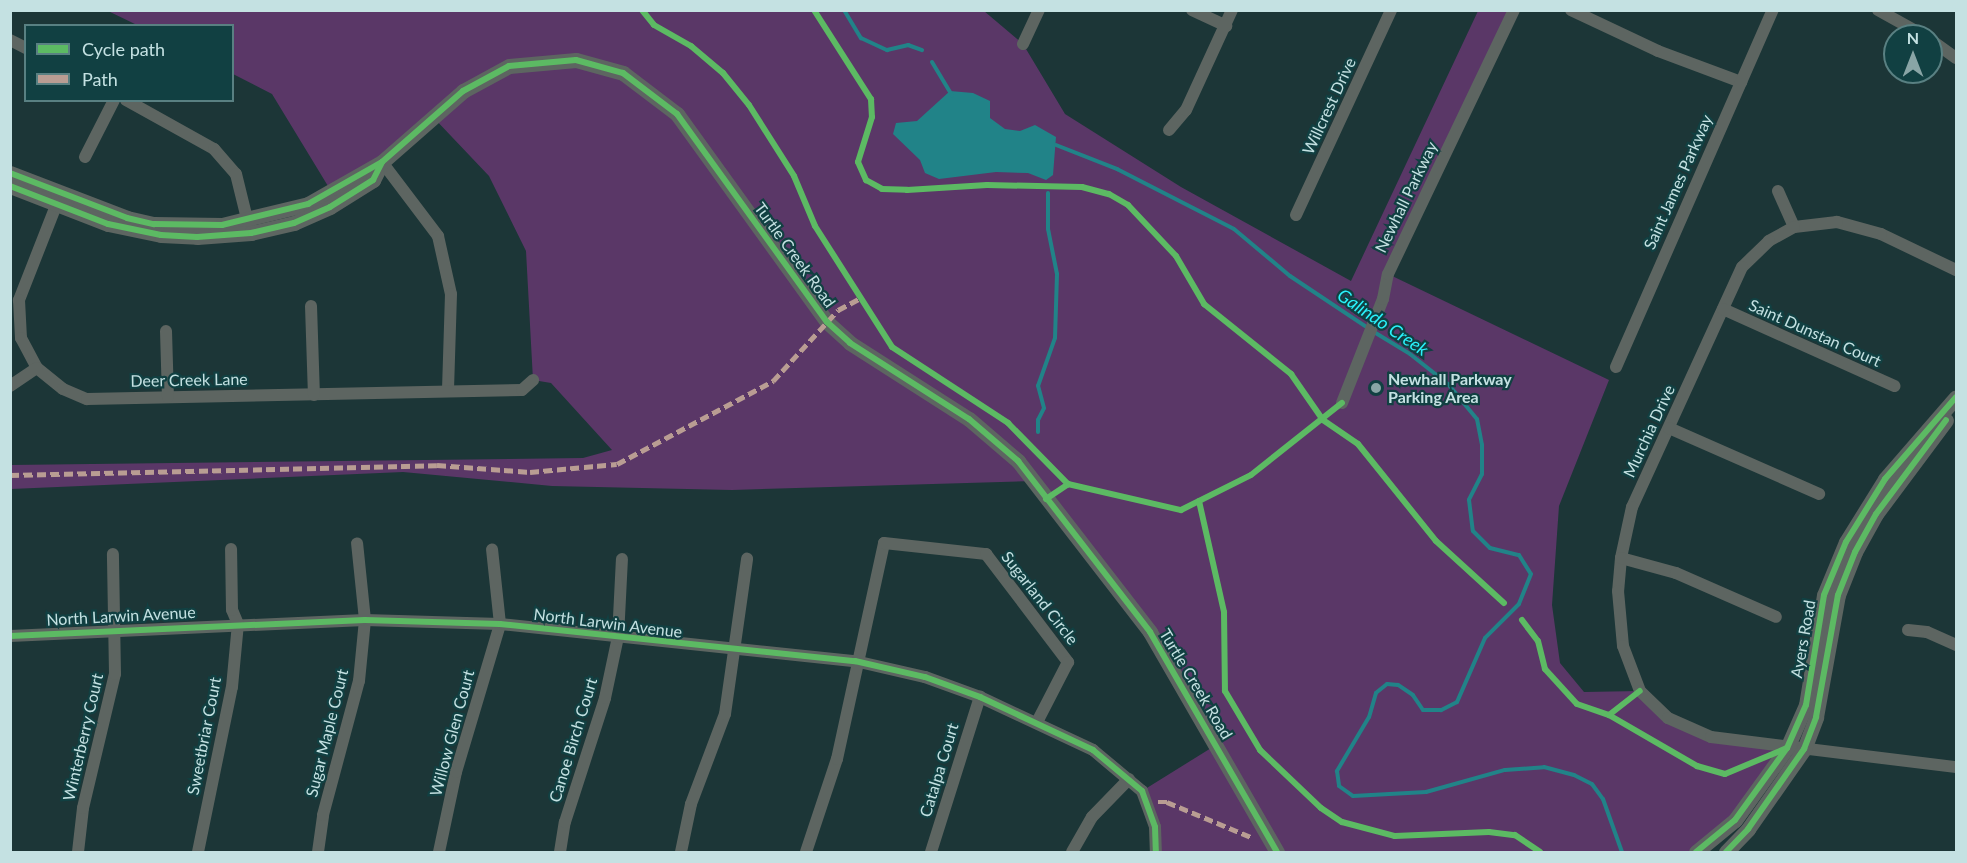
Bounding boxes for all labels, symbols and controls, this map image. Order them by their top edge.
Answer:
legend [24,24,234,102]
north arrow [1883,24,1943,84]
text: N [1907,28,1919,47]
text: Cycle path [82,38,165,60]
street label: Willcrest Drive [1298,55,1360,157]
text: Path [82,68,118,90]
street label: Saint James Parkway [1640,112,1716,252]
street label: Newhall Parkway [1371,138,1441,256]
street label: Turtle Creek Road [750,199,840,311]
water label: Galindo Creek [1334,284,1432,360]
street label: Saint Dunstan Court [1746,295,1884,371]
street label: Deer Creek Lane [130,369,248,391]
place label: Newhall Parkway Parking Area [1388,369,1512,407]
marker: Newhall Parkway Parking Area [1369,381,1383,395]
street label: Murchia Drive [1619,382,1679,480]
street label: Sugarland Circle [998,548,1082,648]
street label: Ayers Road [1787,598,1819,680]
street label: North Larwin Avenue [46,602,196,630]
street label: North Larwin Avenue [532,604,684,642]
street label: Turtle Creek Road [1155,625,1237,743]
street label: Sugar Maple Court [302,667,352,799]
street label: Willow Glen Court [426,668,478,798]
street label: Winterberry Court [59,671,107,803]
street label: Sweetbriar Court [183,675,225,797]
street label: Canoe Birch Court [545,675,601,805]
street label: Catalpa Court [916,721,962,819]

